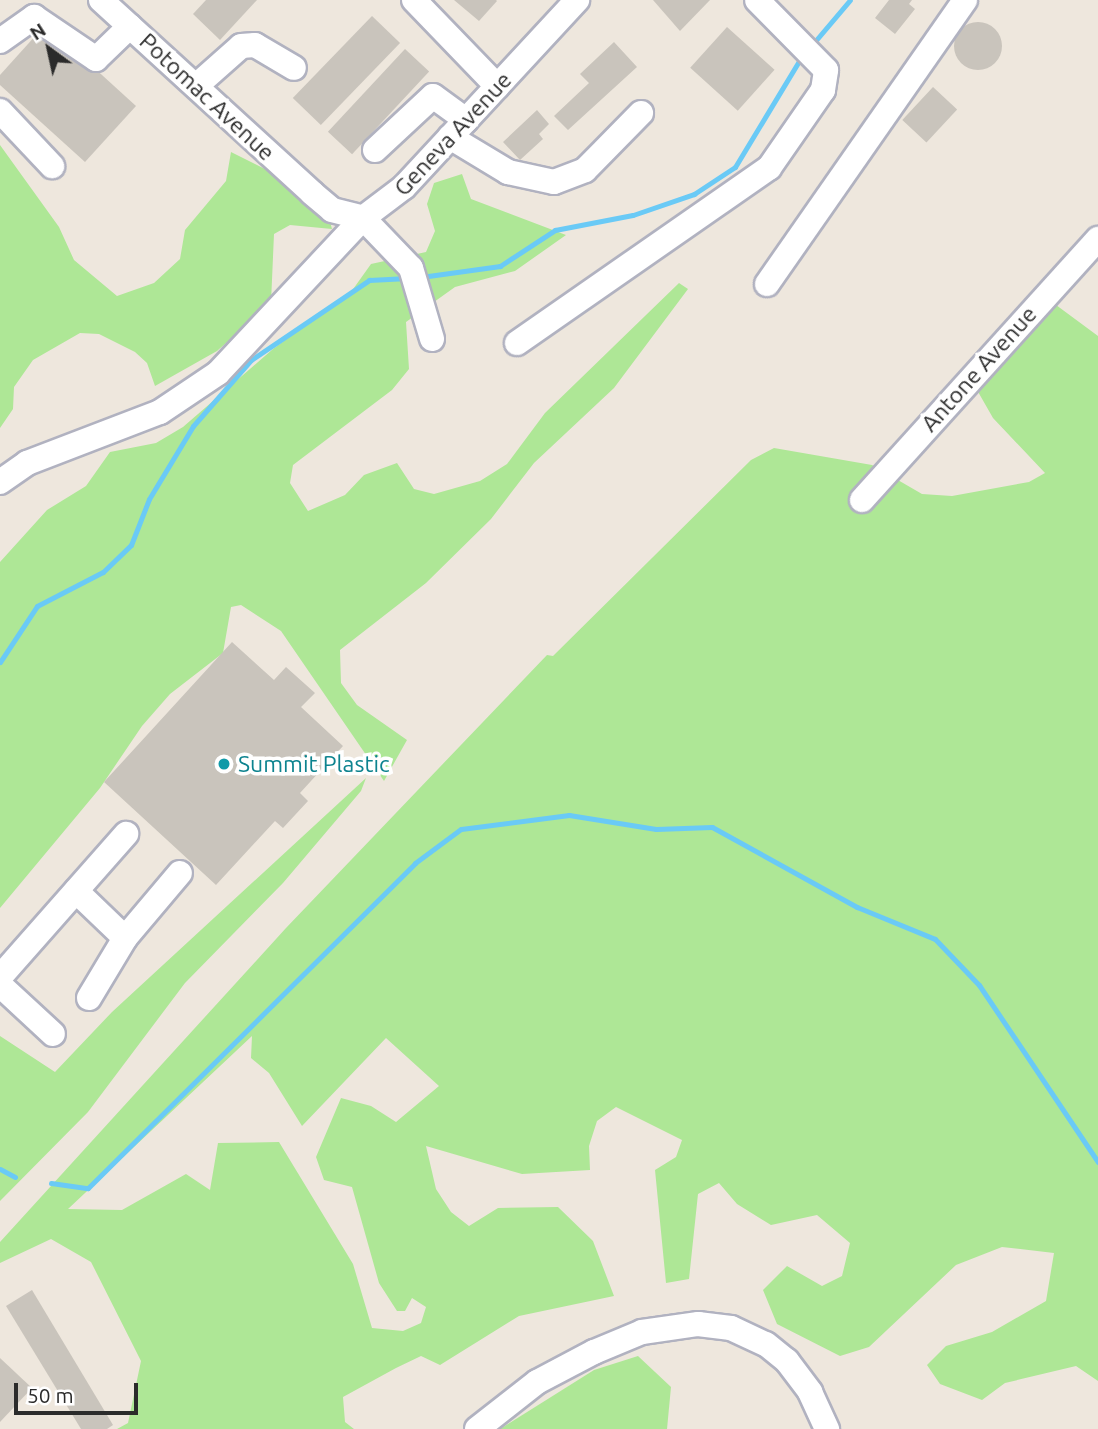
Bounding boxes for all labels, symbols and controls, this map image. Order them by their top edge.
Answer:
north arrow [14,14,84,84]
text: N [26,18,50,44]
street label: Potomac Avenue [134,27,280,167]
street label: Geneva Avenue [389,66,517,202]
street label: Antone Avenue [916,301,1042,437]
place label: Summit Plastic [238,750,390,778]
marker: Summit Plastic [216,756,232,772]
scale bar [18,1370,142,1414]
text: 50 m [27,1383,74,1407]

